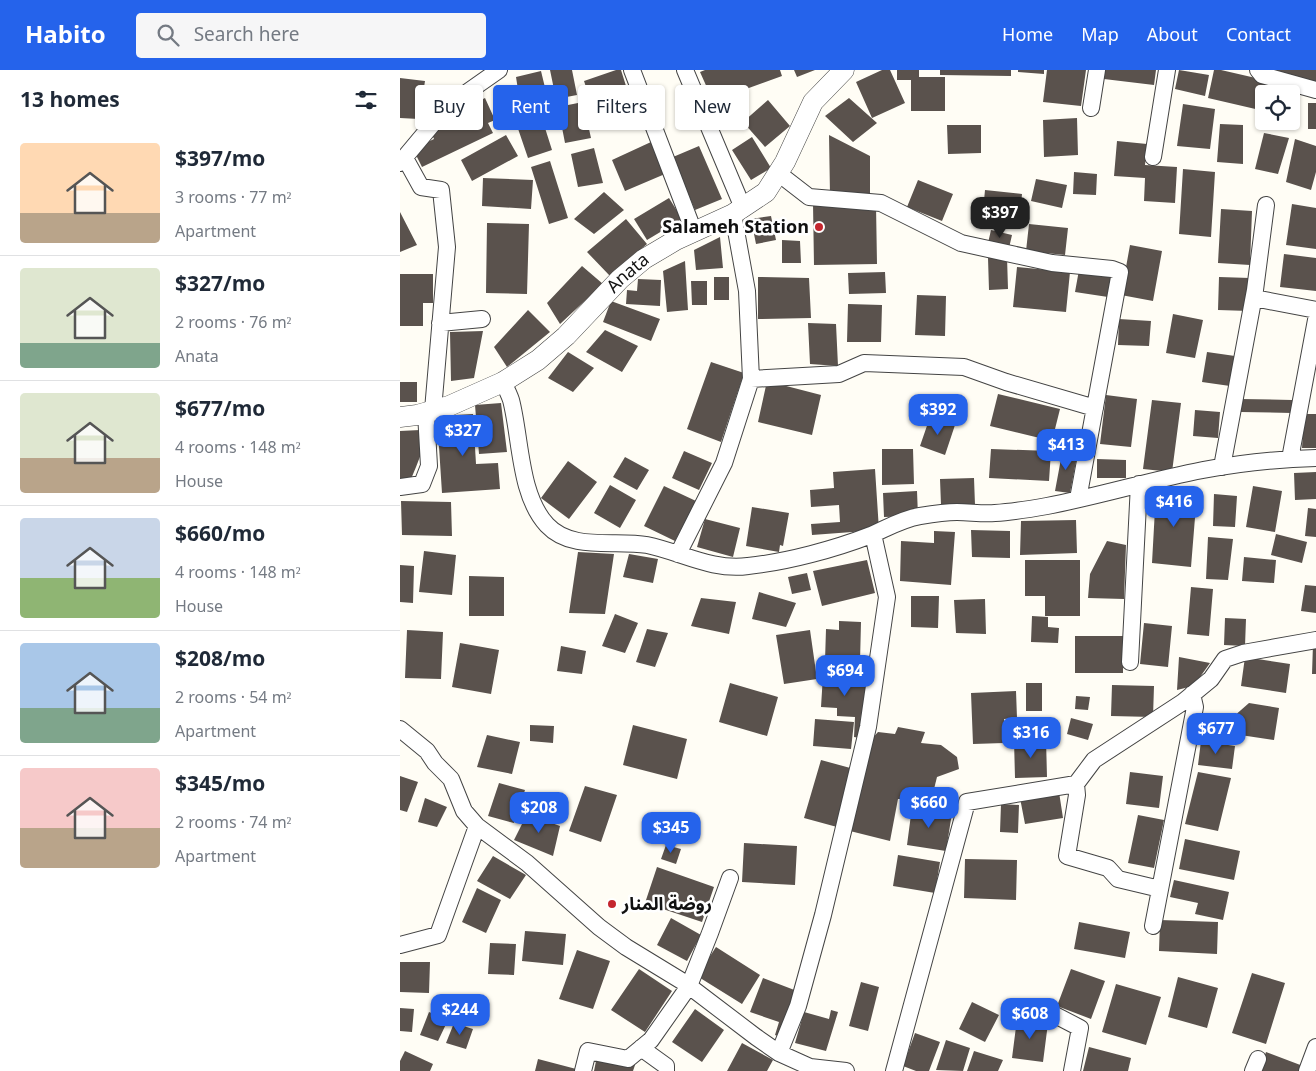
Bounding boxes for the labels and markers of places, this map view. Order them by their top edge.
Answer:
pin: $397 [970,196,1030,239]
place label: Salameh Station [662,208,809,246]
marker: Salameh Station [813,221,825,233]
pin: $392 [908,394,968,436]
pin: $327 [433,414,493,457]
pin: $413 [1036,428,1096,471]
pin: $416 [1144,486,1204,528]
pin: $694 [815,654,875,697]
pin: $677 [1186,712,1246,755]
pin: $316 [1001,716,1061,759]
pin: $660 [899,786,959,829]
pin: $208 [509,792,569,834]
pin: $345 [641,812,701,854]
place label: روضة المنار [621,885,712,923]
marker: روضة المنار [606,898,618,910]
pin: $244 [430,994,490,1036]
pin: $608 [1000,998,1060,1040]

